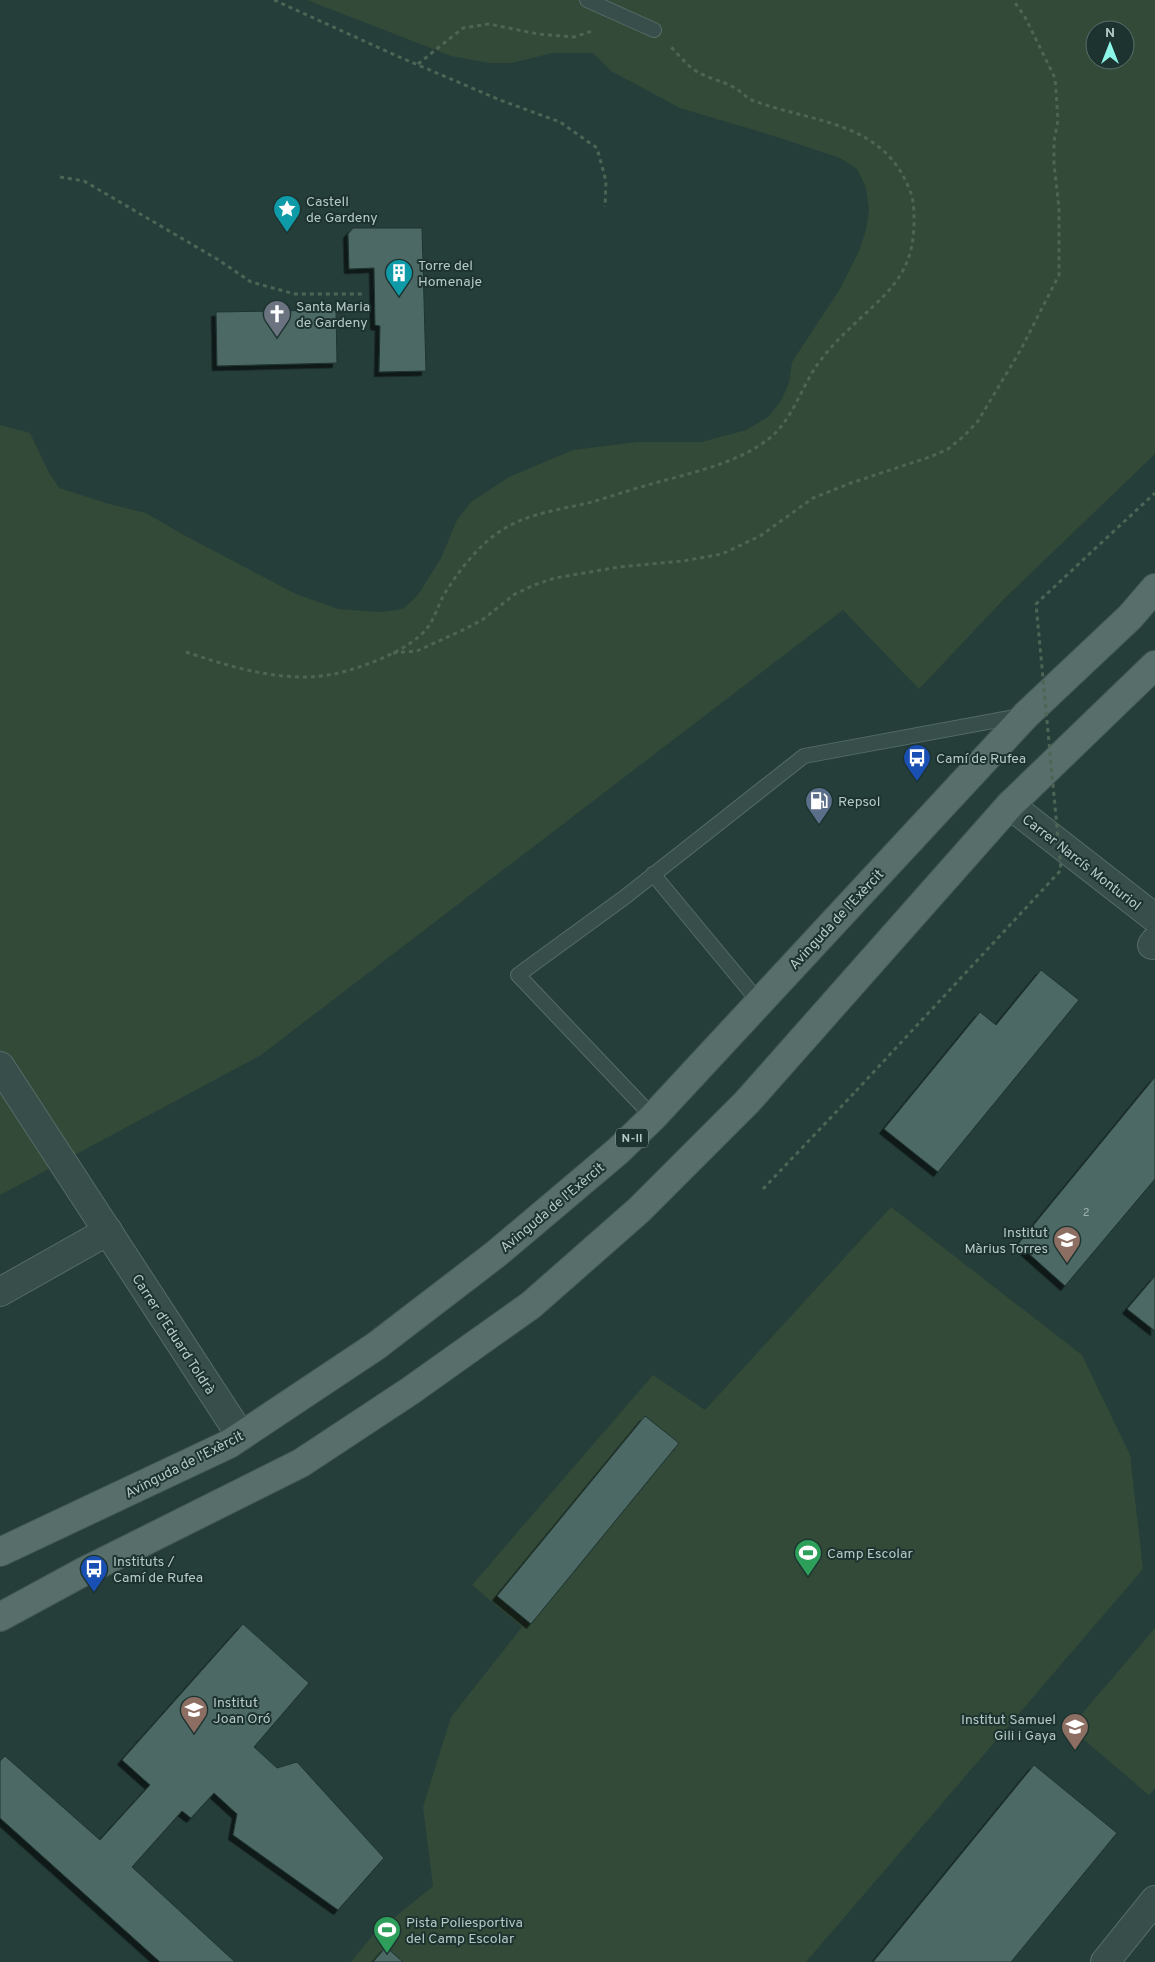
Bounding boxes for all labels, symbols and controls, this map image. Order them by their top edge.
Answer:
north arrow [1085,20,1135,70]
text: N [1105,25,1115,42]
place icon: Castell de Gardeny [272,194,302,233]
place label: Castell de Gardeny [306,194,378,227]
building icon: Torre del Homenaje [384,258,414,297]
place label: Torre del Homenaje [418,258,482,291]
church icon: Santa Maria de Gardeny [262,299,292,338]
place label: Santa Maria de Gardeny [296,299,370,332]
bus stop icon: Camí de Rufea [902,743,932,782]
place label: Camí de Rufea [936,751,1026,768]
fuel station icon: Repsol [804,786,834,825]
place label: Repsol [838,794,880,811]
street label: Carrer Narcís Monturiol [1018,812,1144,915]
street label: Avinguda de l'Exèrcit [786,866,888,974]
road number: N-II [616,1128,648,1148]
street label: Avinguda de l'Exèrcit [497,1160,609,1257]
house number: 2 [1083,1206,1089,1220]
place label: Institut Màrius Torres [964,1225,1048,1258]
school or university icon: Institut Màrius Torres [1052,1225,1082,1264]
street label: Carrer d'Eduard Toldrà [127,1271,218,1398]
street label: Avinguda de l'Exèrcit [123,1428,247,1503]
sports icon: Camp Escolar [793,1538,823,1577]
place label: Camp Escolar [827,1546,914,1563]
bus stop icon: Instituts / Camí de Rufea [79,1554,109,1593]
place label: Instituts / Camí de Rufea [113,1554,203,1587]
school or university icon: Institut Joan Oró [179,1695,209,1734]
place label: Institut Joan Oró [213,1695,271,1728]
place label: Institut Samuel Gili i Gaya [961,1712,1056,1745]
school or university icon: Institut Samuel Gili i Gaya [1060,1712,1090,1751]
sports icon: Pista Poliesportiva del Camp Escolar [372,1915,402,1954]
place label: Pista Poliesportiva del Camp Escolar [406,1915,523,1948]

